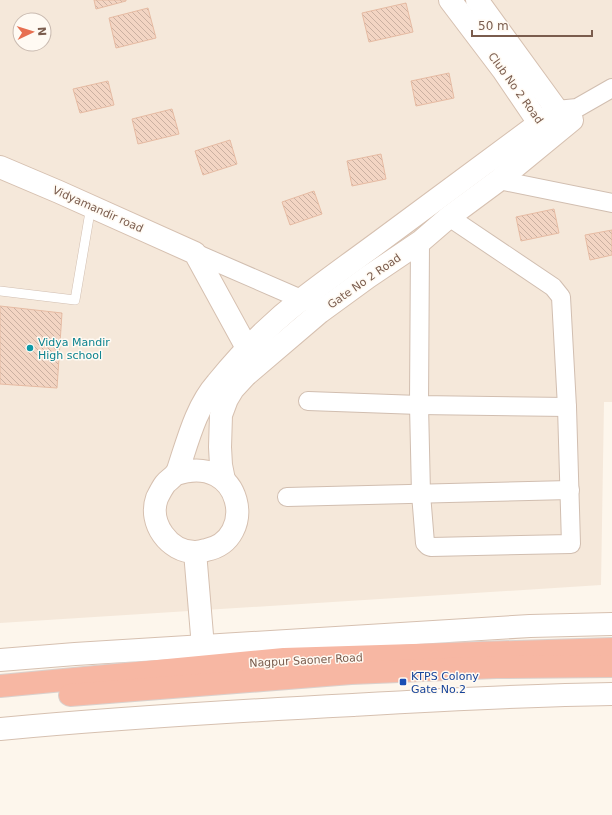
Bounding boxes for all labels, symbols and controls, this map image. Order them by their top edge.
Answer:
north arrow [12,12,52,52]
scale bar [472,12,592,38]
text: 50 m [478,19,509,33]
text: N [35,26,48,36]
street label: Club No 2 Road [485,50,546,126]
street label: Vidyamandir road [50,184,145,235]
street label: Gate No 2 Road [325,251,403,312]
place label: Vidya Mandir High school [38,336,110,362]
marker: Vidya Mandir High school [25,343,35,353]
street label: Nagpur Saoner Road [249,651,363,670]
place label: KTPS Colony Gate No.2 [411,670,479,696]
marker: KTPS Colony Gate No.2 [398,677,408,687]

